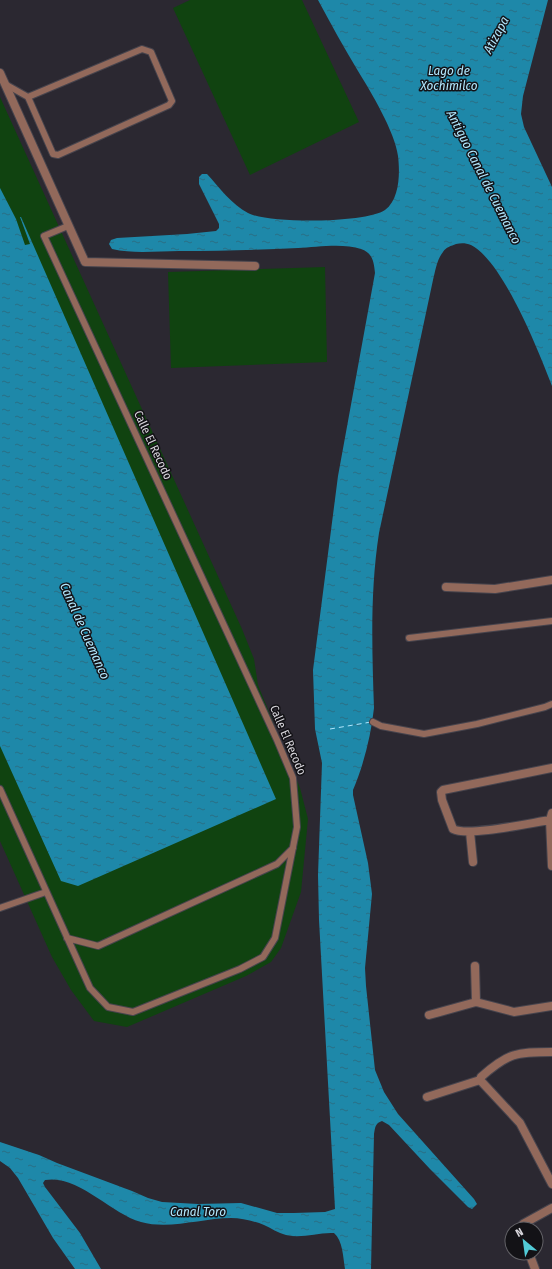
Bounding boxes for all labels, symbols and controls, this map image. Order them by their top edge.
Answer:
water label: Atizapa [480,14,512,57]
water label: Lago de Xochimilco [419,63,478,93]
water label: Antiguo Canal de Cuemanco [443,107,524,247]
street label: Calle El Recodo [131,408,175,482]
water label: Canal de Cuemanco [57,580,113,682]
street label: Calle El Recodo [267,703,309,777]
water label: Canal Toro [170,1204,226,1219]
north arrow [504,1221,544,1261]
text: N [513,1225,525,1240]

